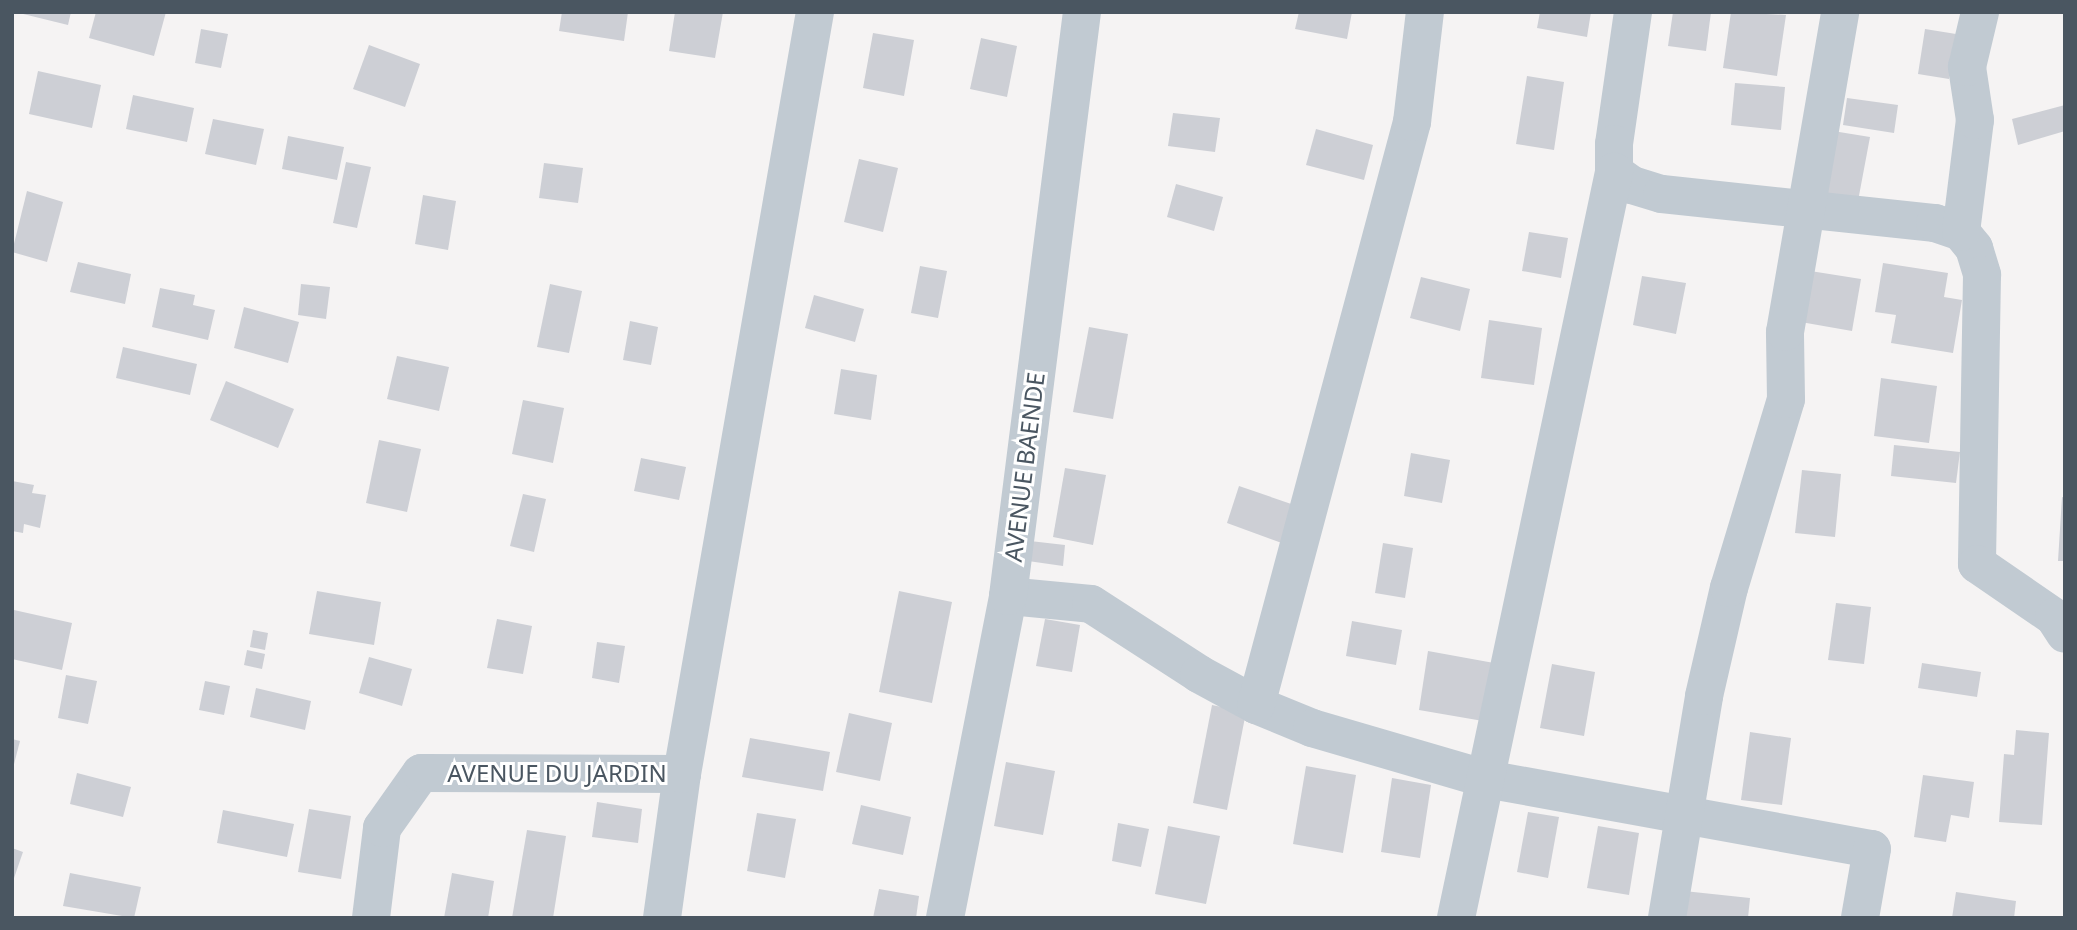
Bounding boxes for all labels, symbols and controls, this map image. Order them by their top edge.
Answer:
street label: AVENUE BAENDE [998,371,1050,563]
street label: AVENUE DU JARDIN [447,759,667,787]

